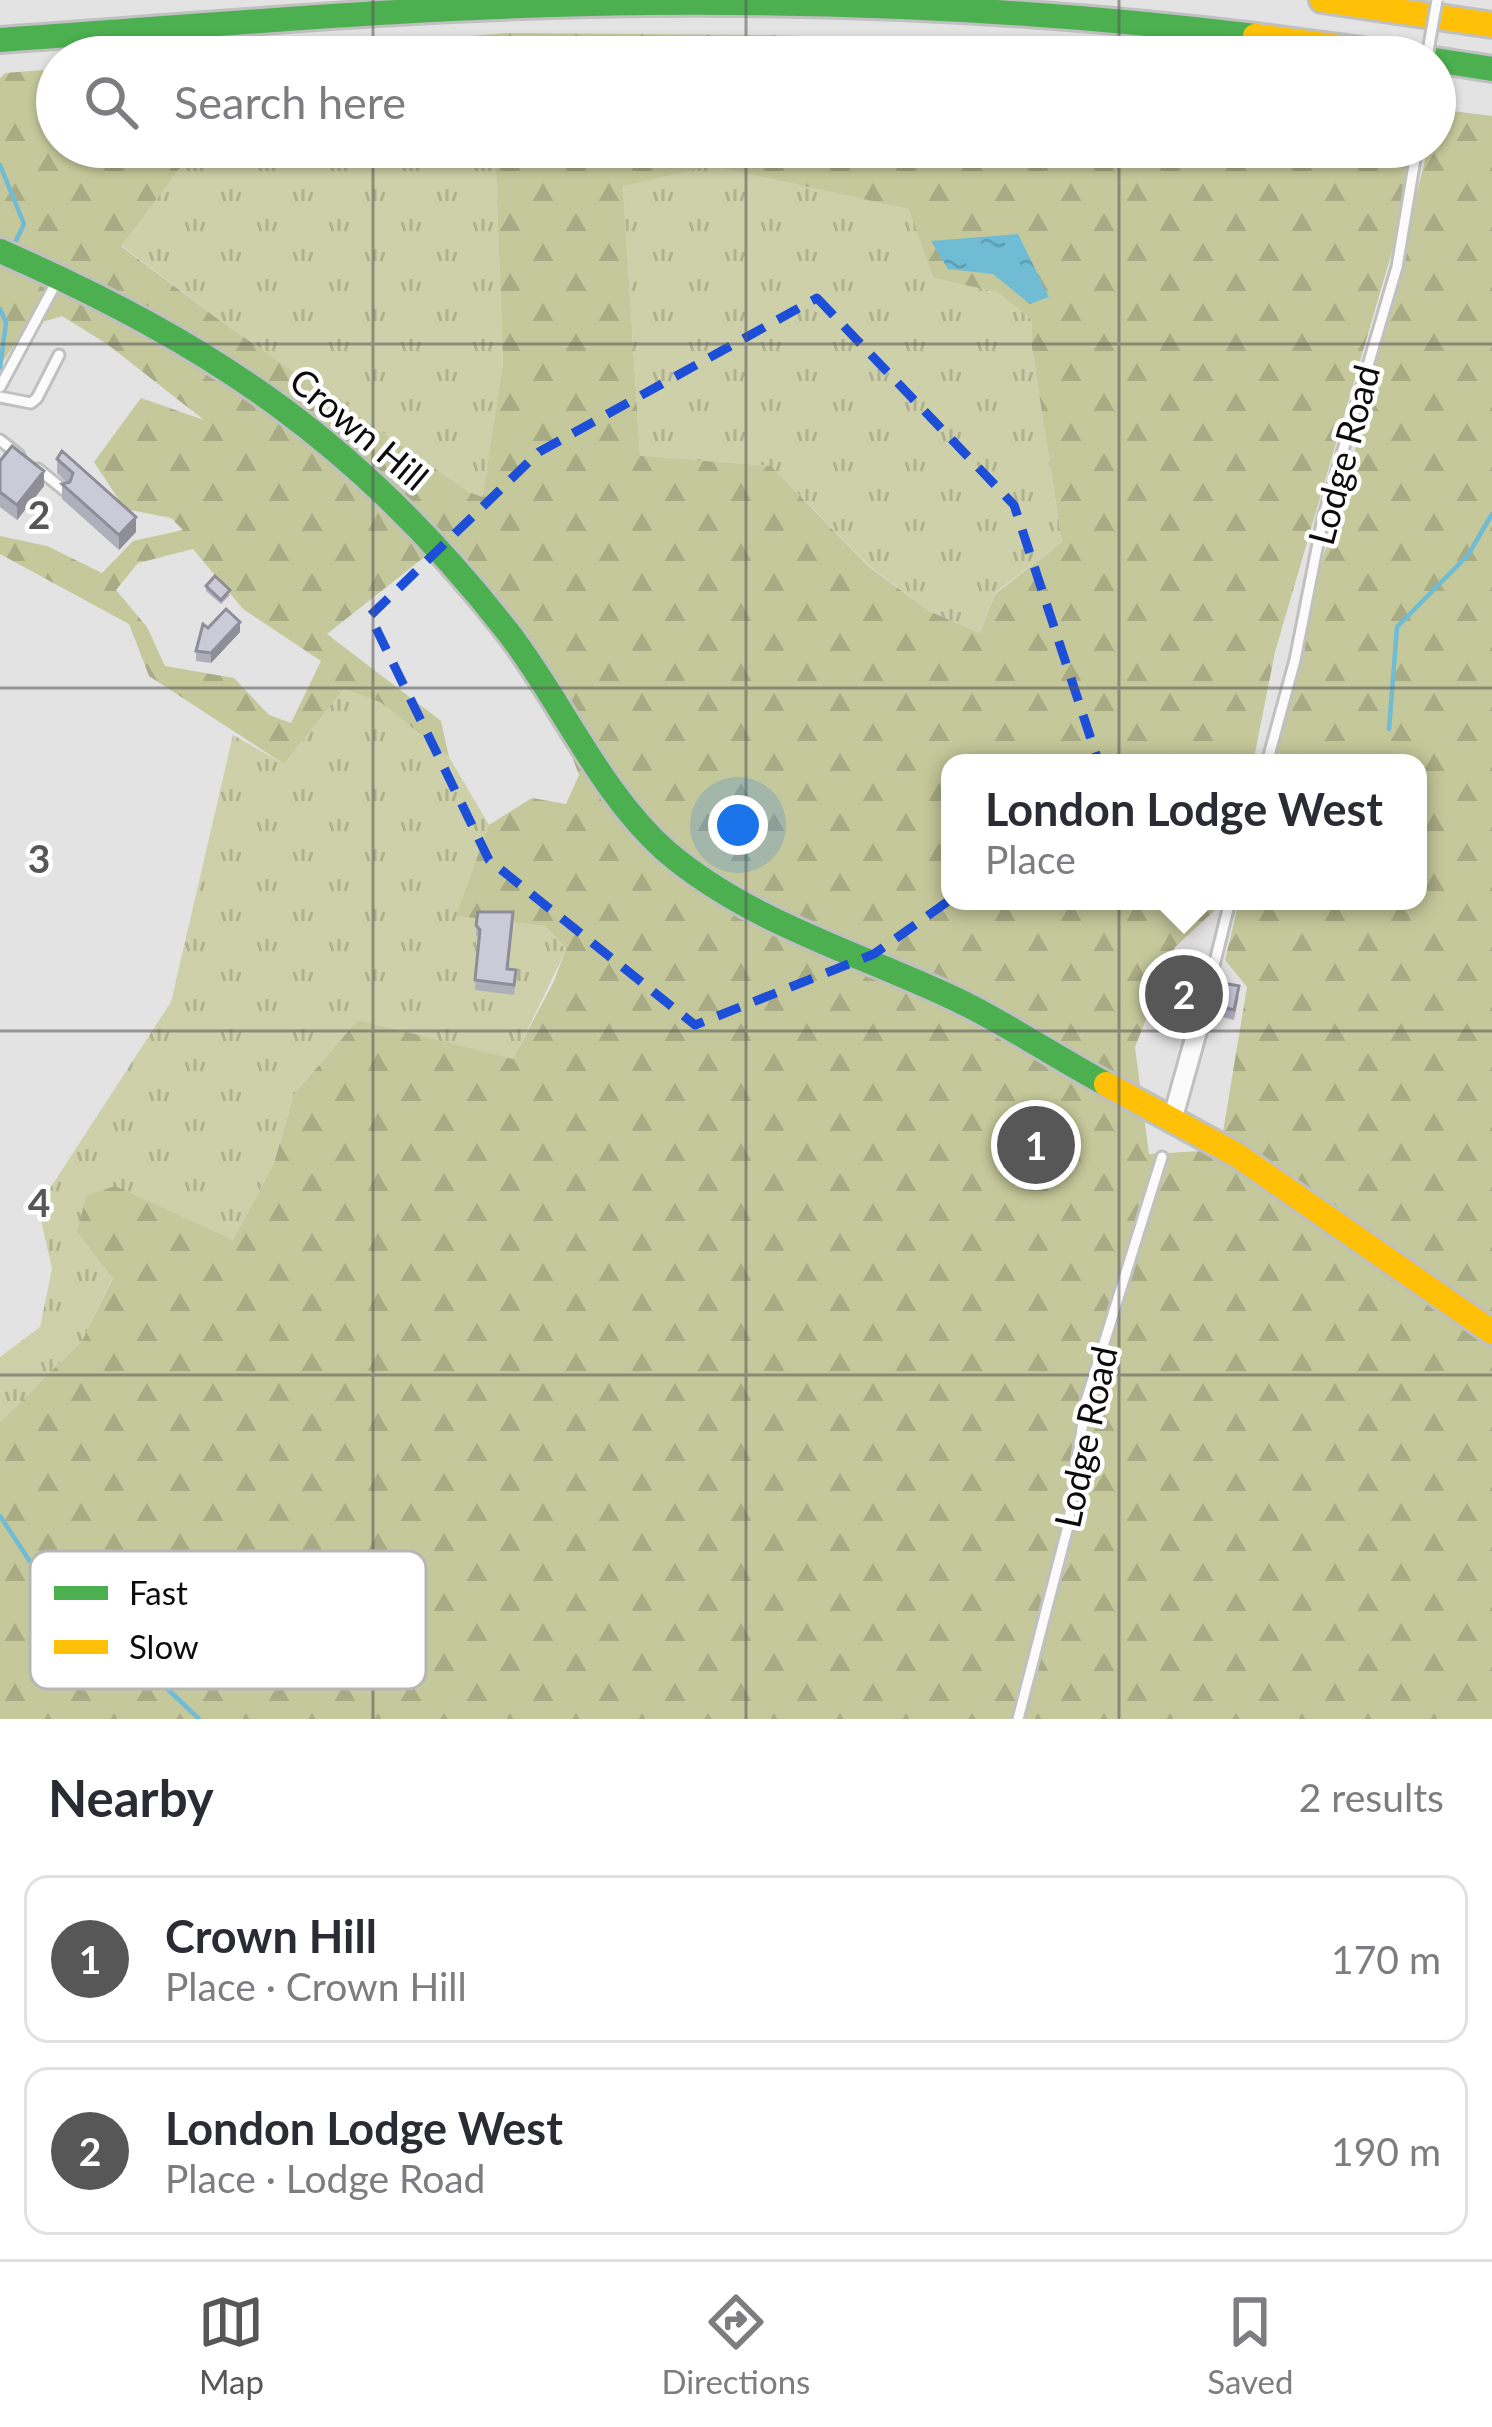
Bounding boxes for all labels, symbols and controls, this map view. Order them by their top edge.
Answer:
search box [36,36,1456,168]
icon: search [78,69,144,135]
text: Search here [174,75,406,129]
street label: Crown Hill [282,358,438,499]
street label: Lodge Road [1298,360,1388,549]
text: 2 [28,491,50,537]
popup [941,754,1427,910]
text: London Lodge West [985,782,1383,836]
your location [708,795,768,855]
text: 3 [28,835,50,881]
text: Place [985,836,1076,882]
pin: 2 [1145,949,1223,1039]
pin: 1 [997,1100,1075,1190]
text: 4 [28,1179,50,1225]
street label: Lodge Road [1044,1342,1126,1531]
legend [30,1551,426,1689]
text: Fast [129,1572,188,1612]
text: Slow [129,1626,199,1666]
text: Nearby [48,1767,214,1828]
text: 2 results [1299,1774,1444,1820]
text: Crown Hill [165,1909,377,1963]
text: 1 [79,1936,101,1982]
text: 170 m [1331,1936,1441,1982]
text: Place · Crown Hill [165,1963,467,2009]
text: London Lodge West [165,2101,563,2155]
text: 2 [79,2128,101,2174]
text: 190 m [1331,2128,1441,2174]
text: Place · Lodge Road [165,2155,485,2201]
tab: Map [198,2289,264,2401]
tab: Directions [661,2289,810,2401]
tab: Saved [1207,2289,1294,2401]

